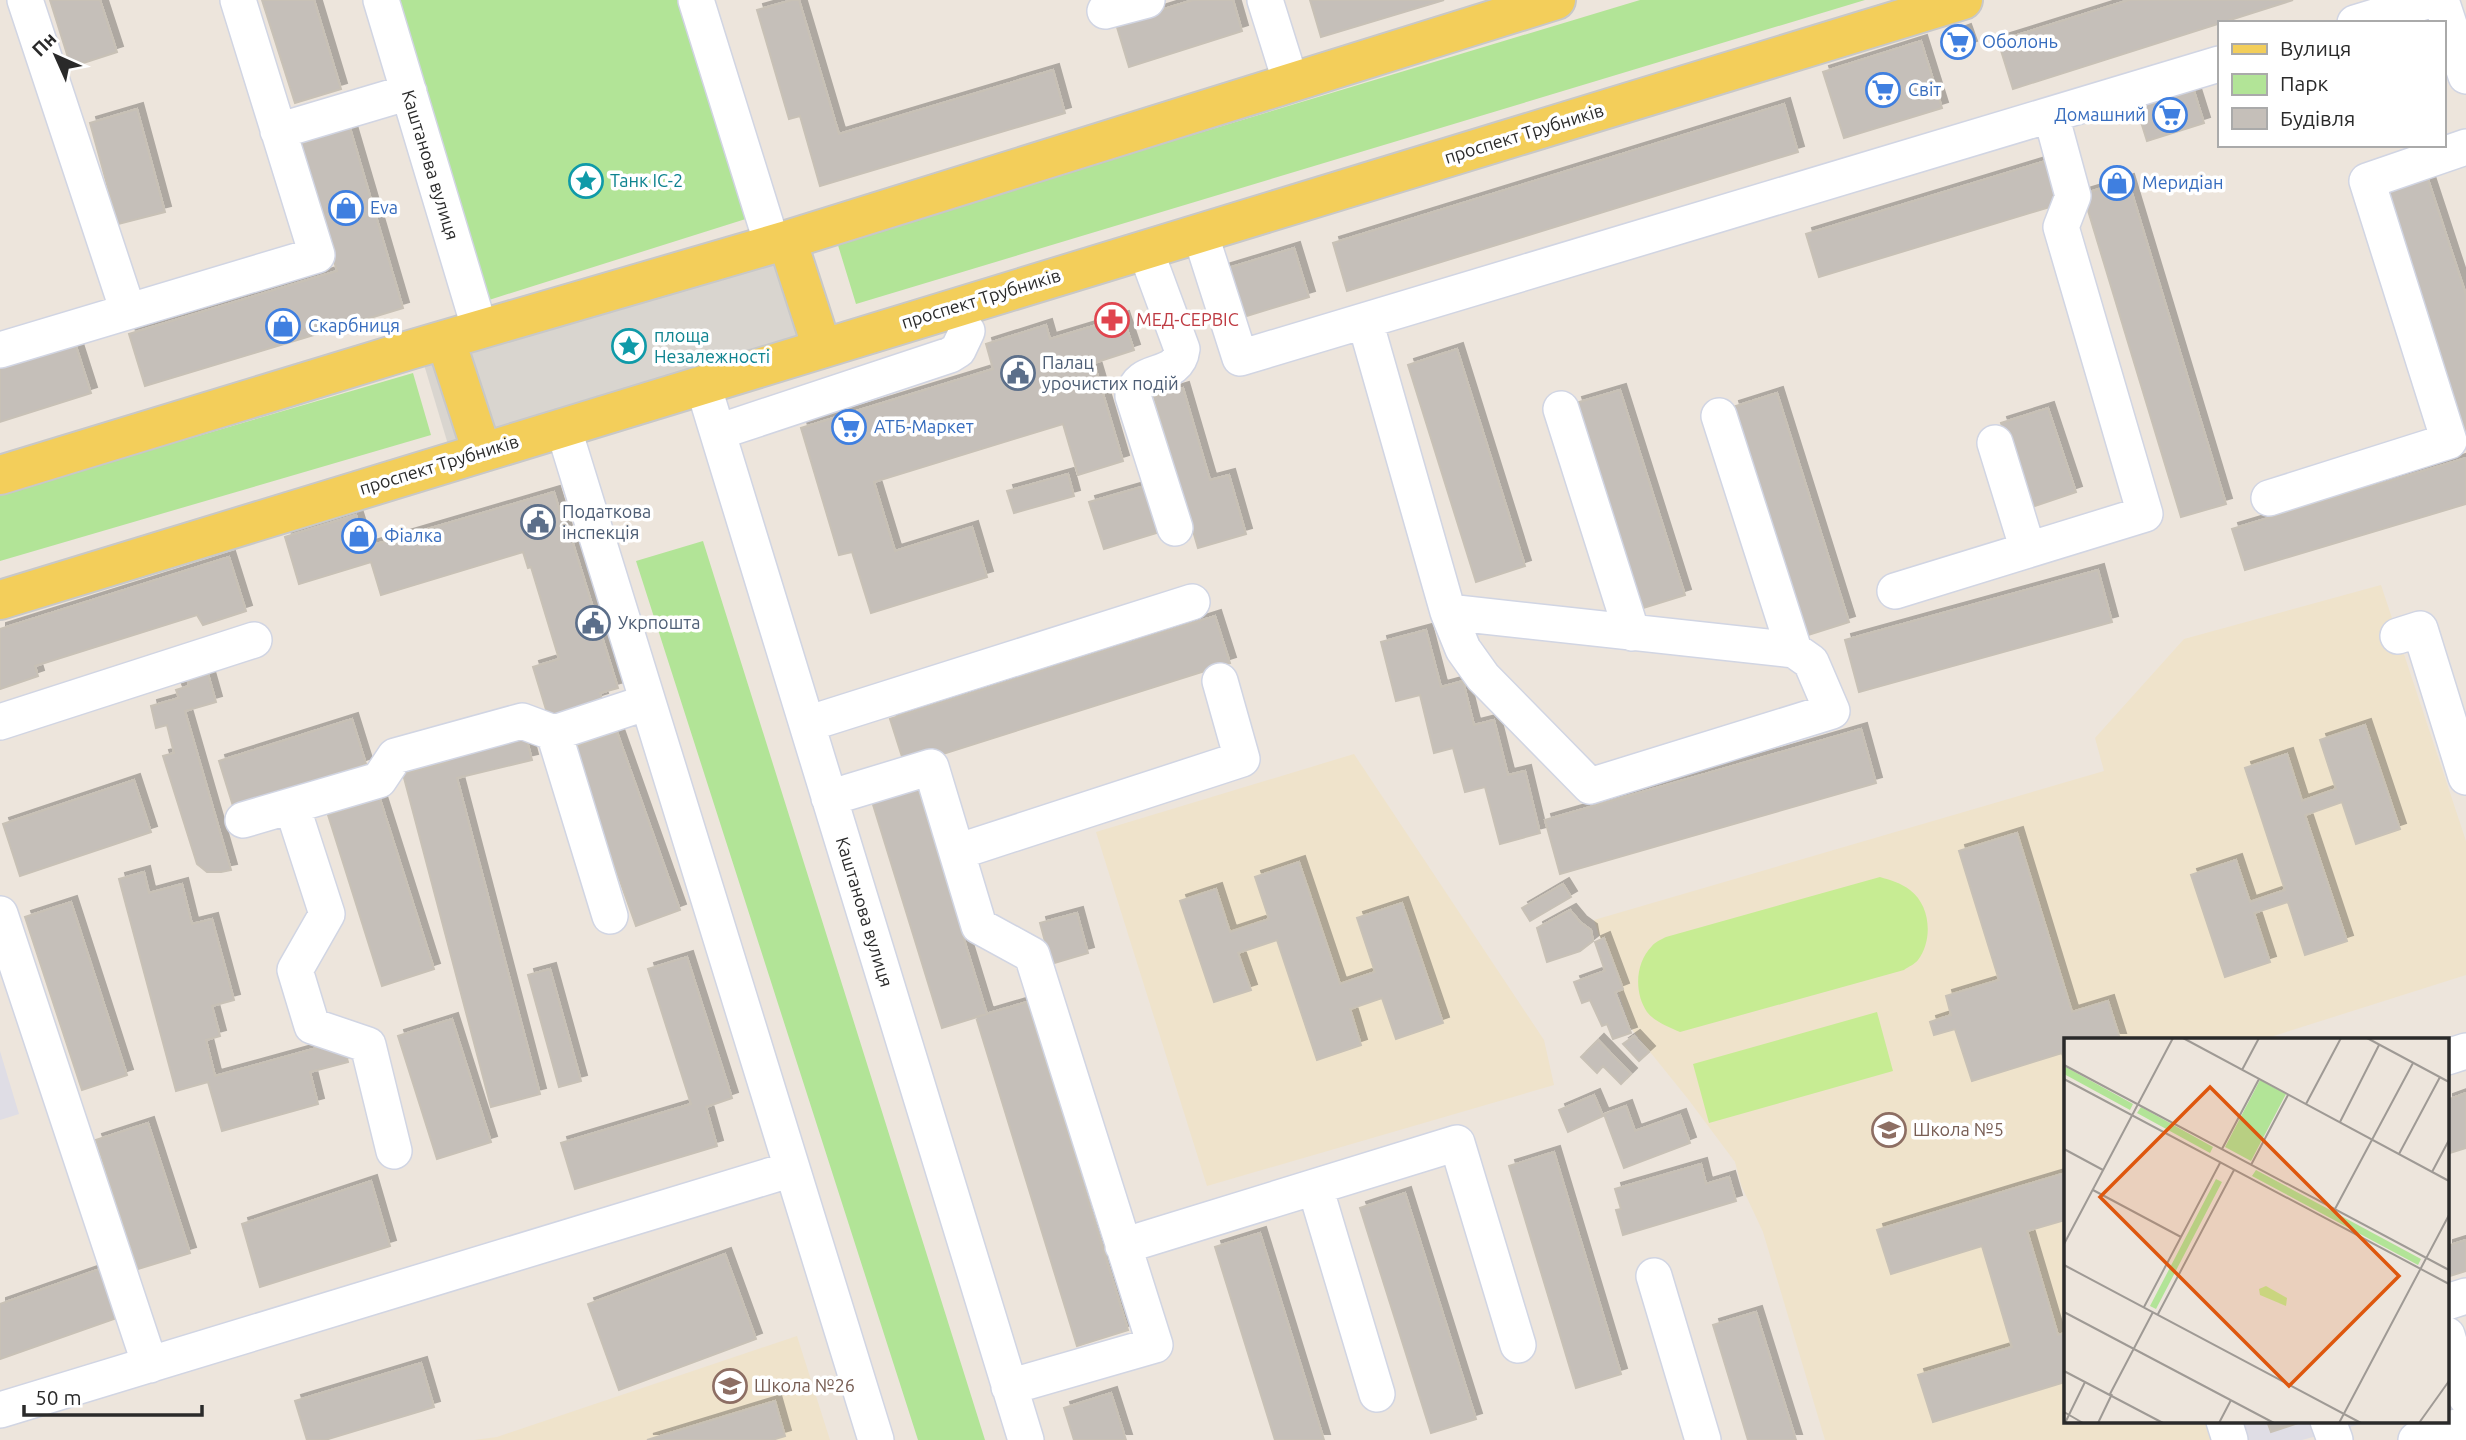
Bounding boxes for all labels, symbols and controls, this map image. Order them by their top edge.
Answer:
north arrow [21,21,91,91]
legend [2218,21,2445,147]
supermarket icon: Оболонь [1939,23,1977,61]
text: Пн [27,27,61,61]
place label: Оболонь [1982,31,2058,51]
text: Вулиця [2280,36,2351,60]
supermarket icon: Світ [1864,71,1902,109]
text: Парк [2280,71,2329,95]
place label: Світ [1908,79,1941,99]
street label: Каштанова вулиця [399,87,463,242]
supermarket icon: Домашний [2151,96,2189,134]
street label: проспект Трубників [1442,99,1606,167]
place label: Домашний [2054,104,2146,124]
text: Будівля [2280,106,2355,130]
place icon: Танк ІС-2 [567,162,605,200]
shop icon: Меридіан [2098,164,2136,202]
place label: Танк ІС-2 [610,170,683,190]
place label: Меридіан [2142,172,2223,192]
shop icon: Eva [327,189,365,227]
place label: Eva [370,197,398,217]
street label: проспект Трубників [899,264,1063,332]
pharmacy icon: МЕД-СЕРВІС [1093,301,1131,339]
shop icon: Скарбниця [264,307,302,345]
place label: МЕД-СЕРВІС [1136,309,1239,329]
place label: Скарбниця [308,315,400,335]
place label: площа Незалежності [654,325,770,366]
place icon: площа Незалежності [610,327,648,365]
place label: Палац урочистих подій [1042,352,1179,393]
public building icon: Палац урочистих подій [999,354,1037,392]
supermarket icon: АТБ-Маркет [830,408,868,446]
place label: АТБ-Маркет [874,416,974,436]
street label: проспект Трубників [357,430,521,498]
place label: Податкова інспекція [562,501,651,542]
public building icon: Податкова інспекція [519,503,557,541]
shop icon: Фіалка [340,517,378,555]
place label: Фіалка [384,525,442,545]
public building icon: Укрпошта [574,604,612,642]
place label: Укрпошта [618,612,700,632]
street label: Каштанова вулиця [833,834,897,989]
inset map [2064,1038,2448,1422]
school or university icon: Школа №5 [1870,1111,1908,1149]
place label: Школа №5 [1913,1119,2004,1139]
school or university icon: Школа №26 [711,1367,749,1405]
scale bar [24,1374,203,1418]
place label: Школа №26 [754,1375,855,1395]
text: 50 m [35,1385,82,1409]

